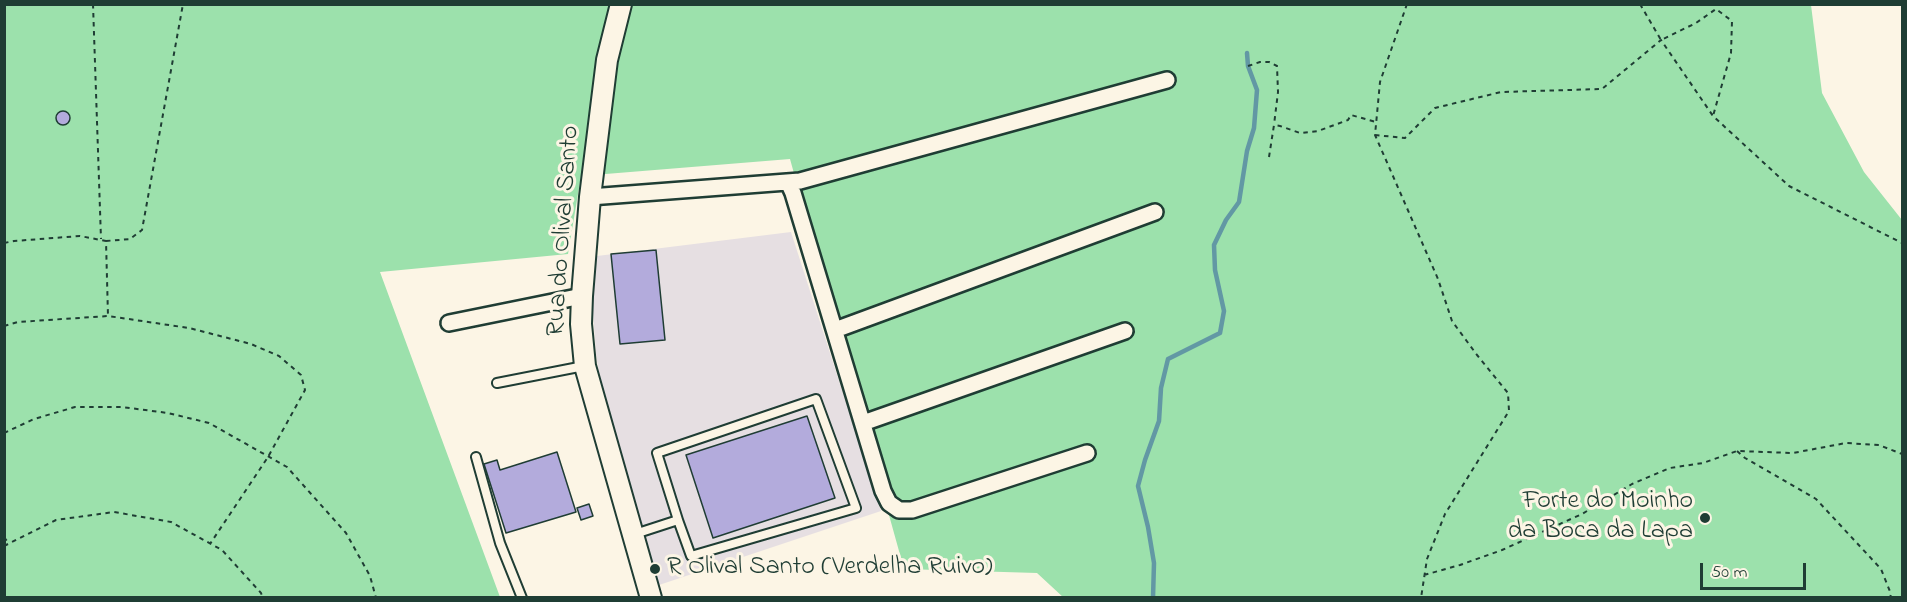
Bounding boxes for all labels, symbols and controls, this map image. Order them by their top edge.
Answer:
street label: Rua do Olival Santo [542,125,588,337]
place label: Forte do Moinho da Boca da Lapa [1508,487,1693,548]
marker: Forte do Moinho da Boca da Lapa [1698,511,1712,525]
scale bar [1703,551,1810,589]
place label: R Olival Santo (Verdelha Ruivo) [667,553,993,585]
text: 50 m [1711,560,1748,586]
marker: R Olival Santo (Verdelha Ruivo) [648,562,662,576]

